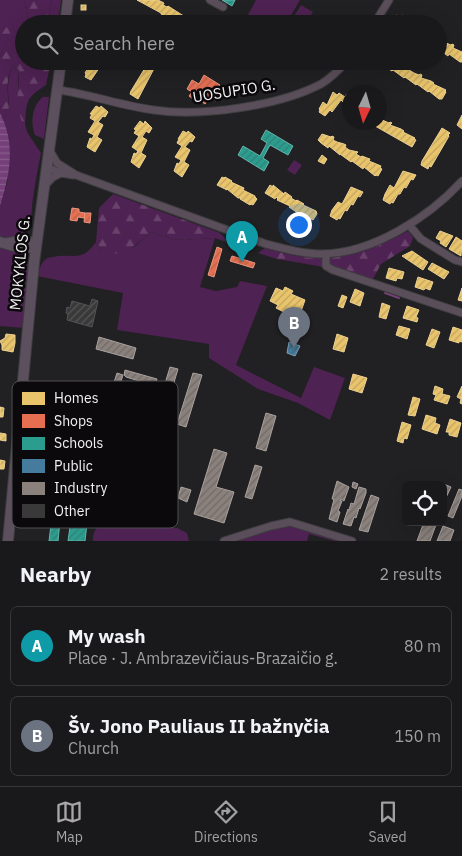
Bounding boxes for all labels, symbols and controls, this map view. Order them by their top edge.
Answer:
search box [15,15,447,70]
icon: search [33,29,61,57]
text: Search here [73,31,175,55]
street label: UOSUPIO G. [191,75,277,106]
north arrow [342,85,387,130]
your location [286,212,312,238]
street label: MOKYKLOS G. [5,215,34,311]
pin: A [226,221,258,262]
pin: B [278,307,310,348]
legend [12,381,178,528]
text: Homes [54,389,99,407]
text: Shops [54,412,93,430]
text: Schools [54,434,104,452]
text: Public [54,457,93,475]
text: Industry [54,479,108,497]
map controls [402,481,447,526]
button: locate [402,481,447,526]
text: Other [54,502,90,520]
text: Nearby [20,560,91,588]
text: 2 results [379,564,442,584]
text: My wash [68,624,146,648]
text: A [32,636,42,656]
text: 80 m [404,636,441,656]
text: Place · J. Ambrazevičiaus-Brazaičio g. [68,648,338,668]
text: Šv. Jono Pauliaus II bažnyčia [68,714,329,738]
text: B [32,726,42,746]
text: 150 m [394,726,441,746]
text: Church [68,738,119,758]
tab: Map [55,798,83,846]
tab: Directions [194,798,258,846]
tab: Saved [369,798,407,846]

